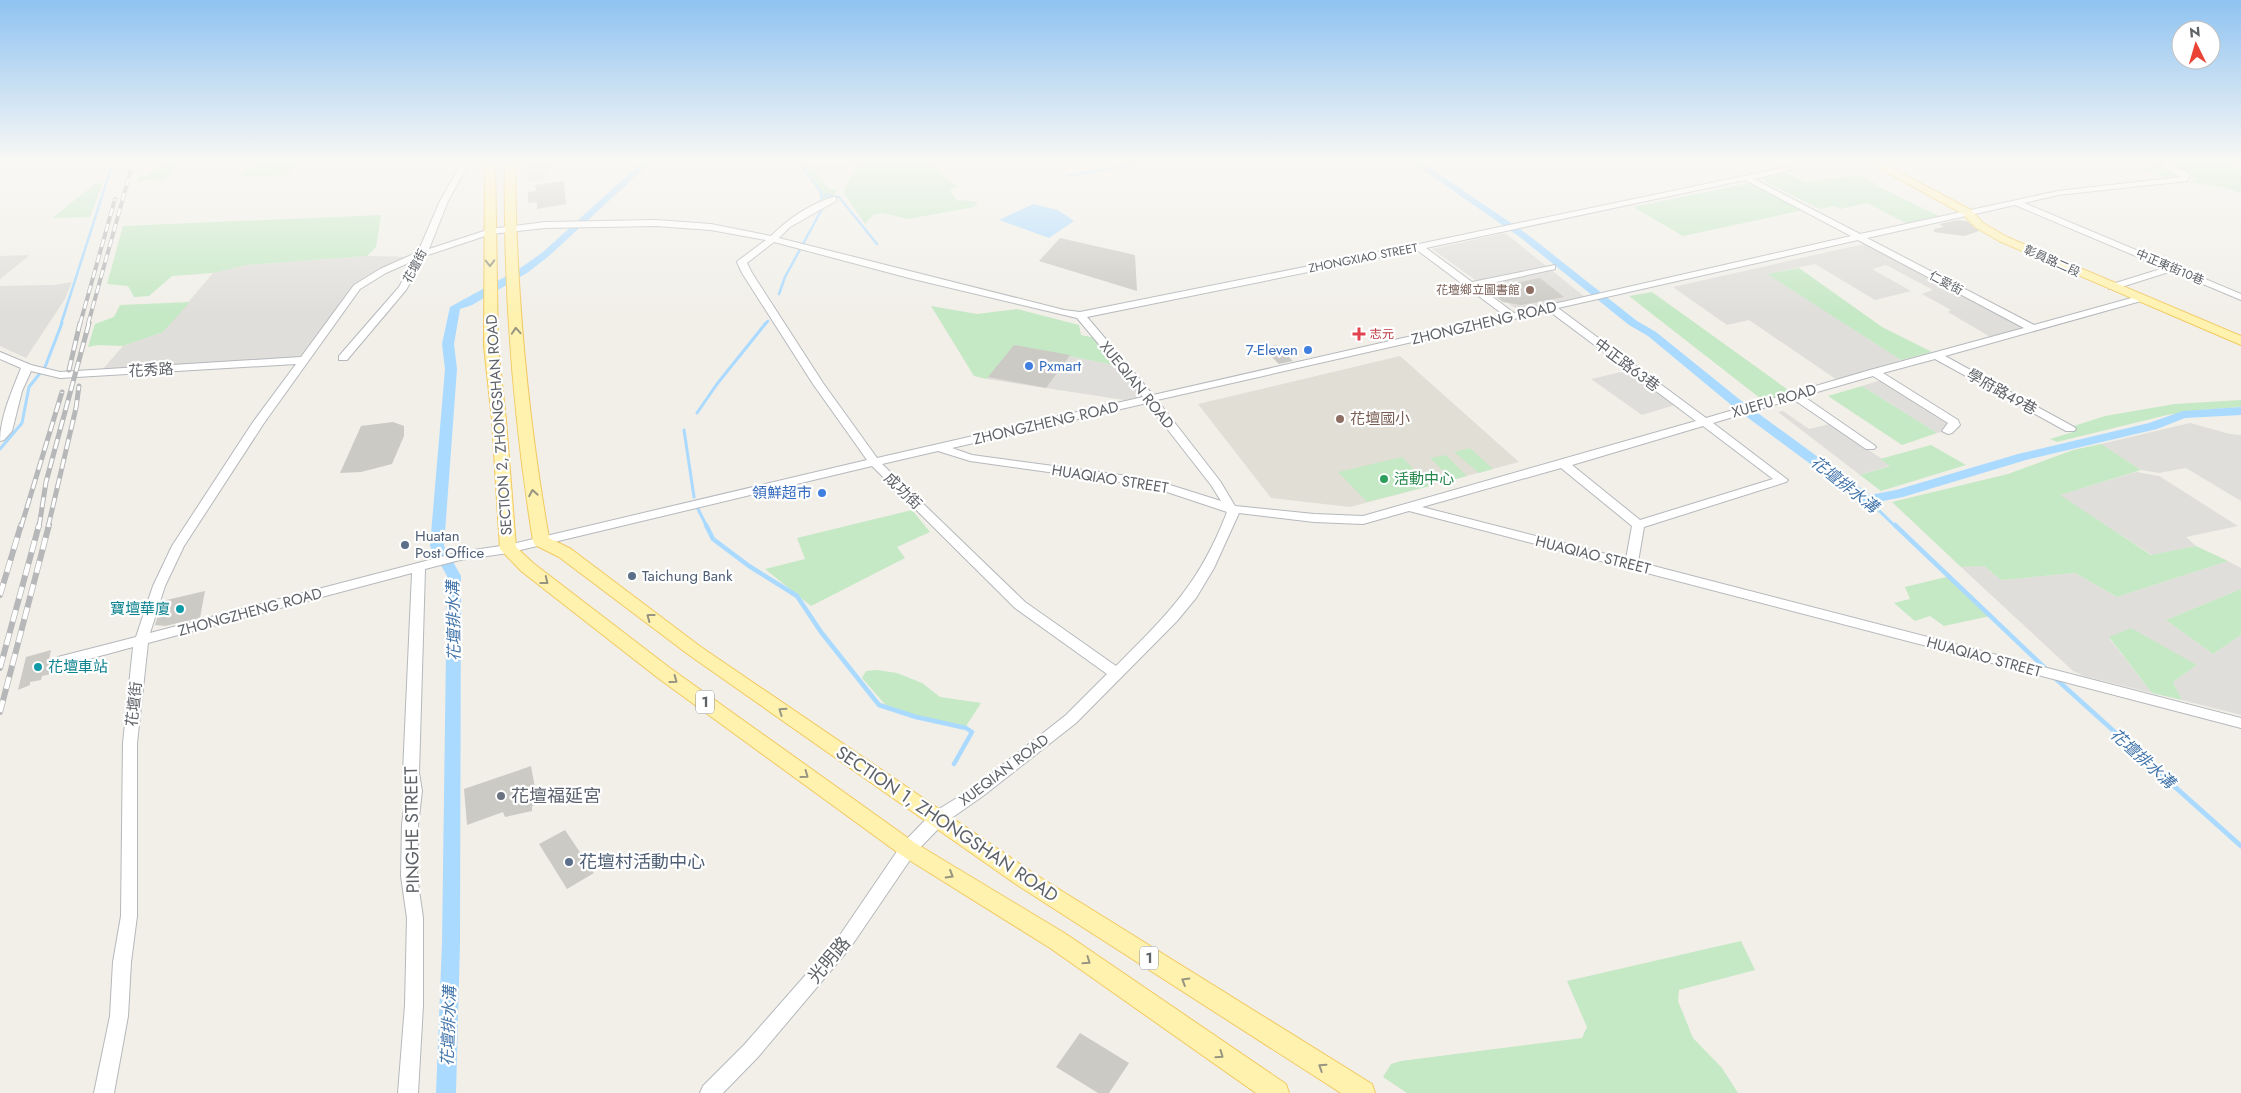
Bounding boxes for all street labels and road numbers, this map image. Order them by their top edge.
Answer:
street label: ZHONGXIAO STREET [1307,239,1419,277]
street label: 彰員路二段 [2021,241,2083,281]
street label: 中正東街10巷 [2133,245,2207,289]
street label: 花壇街 [399,246,431,286]
street label: 仁愛街 [1926,267,1966,299]
street label: ZHONGZHENG ROAD [1409,296,1559,350]
street label: SECTION 2, ZHONGSHAN ROAD [480,314,518,536]
street label: 中正路63巷 [1590,333,1664,397]
street label: XUEQIAN ROAD [1095,336,1179,434]
street label: 花秀路 [128,358,174,382]
street label: 學府路49巷 [1963,364,2041,420]
street label: XUEFU ROAD [1729,378,1819,424]
street label: ZHONGZHENG ROAD [971,396,1121,450]
street label: HUAQIAO STREET [1050,459,1170,499]
street label: 成功街 [879,467,927,515]
street label: HUAQIAO STREET [1533,530,1653,580]
street label: ZHONGZHENG ROAD [176,582,324,642]
street label: HUAQIAO STREET [1924,631,2044,683]
street label: 花壇街 [121,680,147,728]
road number: 1 [696,690,714,714]
street label: XUEQIAN ROAD [954,729,1054,811]
street label: SECTION 1, ZHONGSHAN ROAD [830,740,1064,908]
street label: PINGHE STREET [398,766,426,894]
street label: 光明路 [802,931,856,989]
road number: 1 [1140,946,1158,970]

